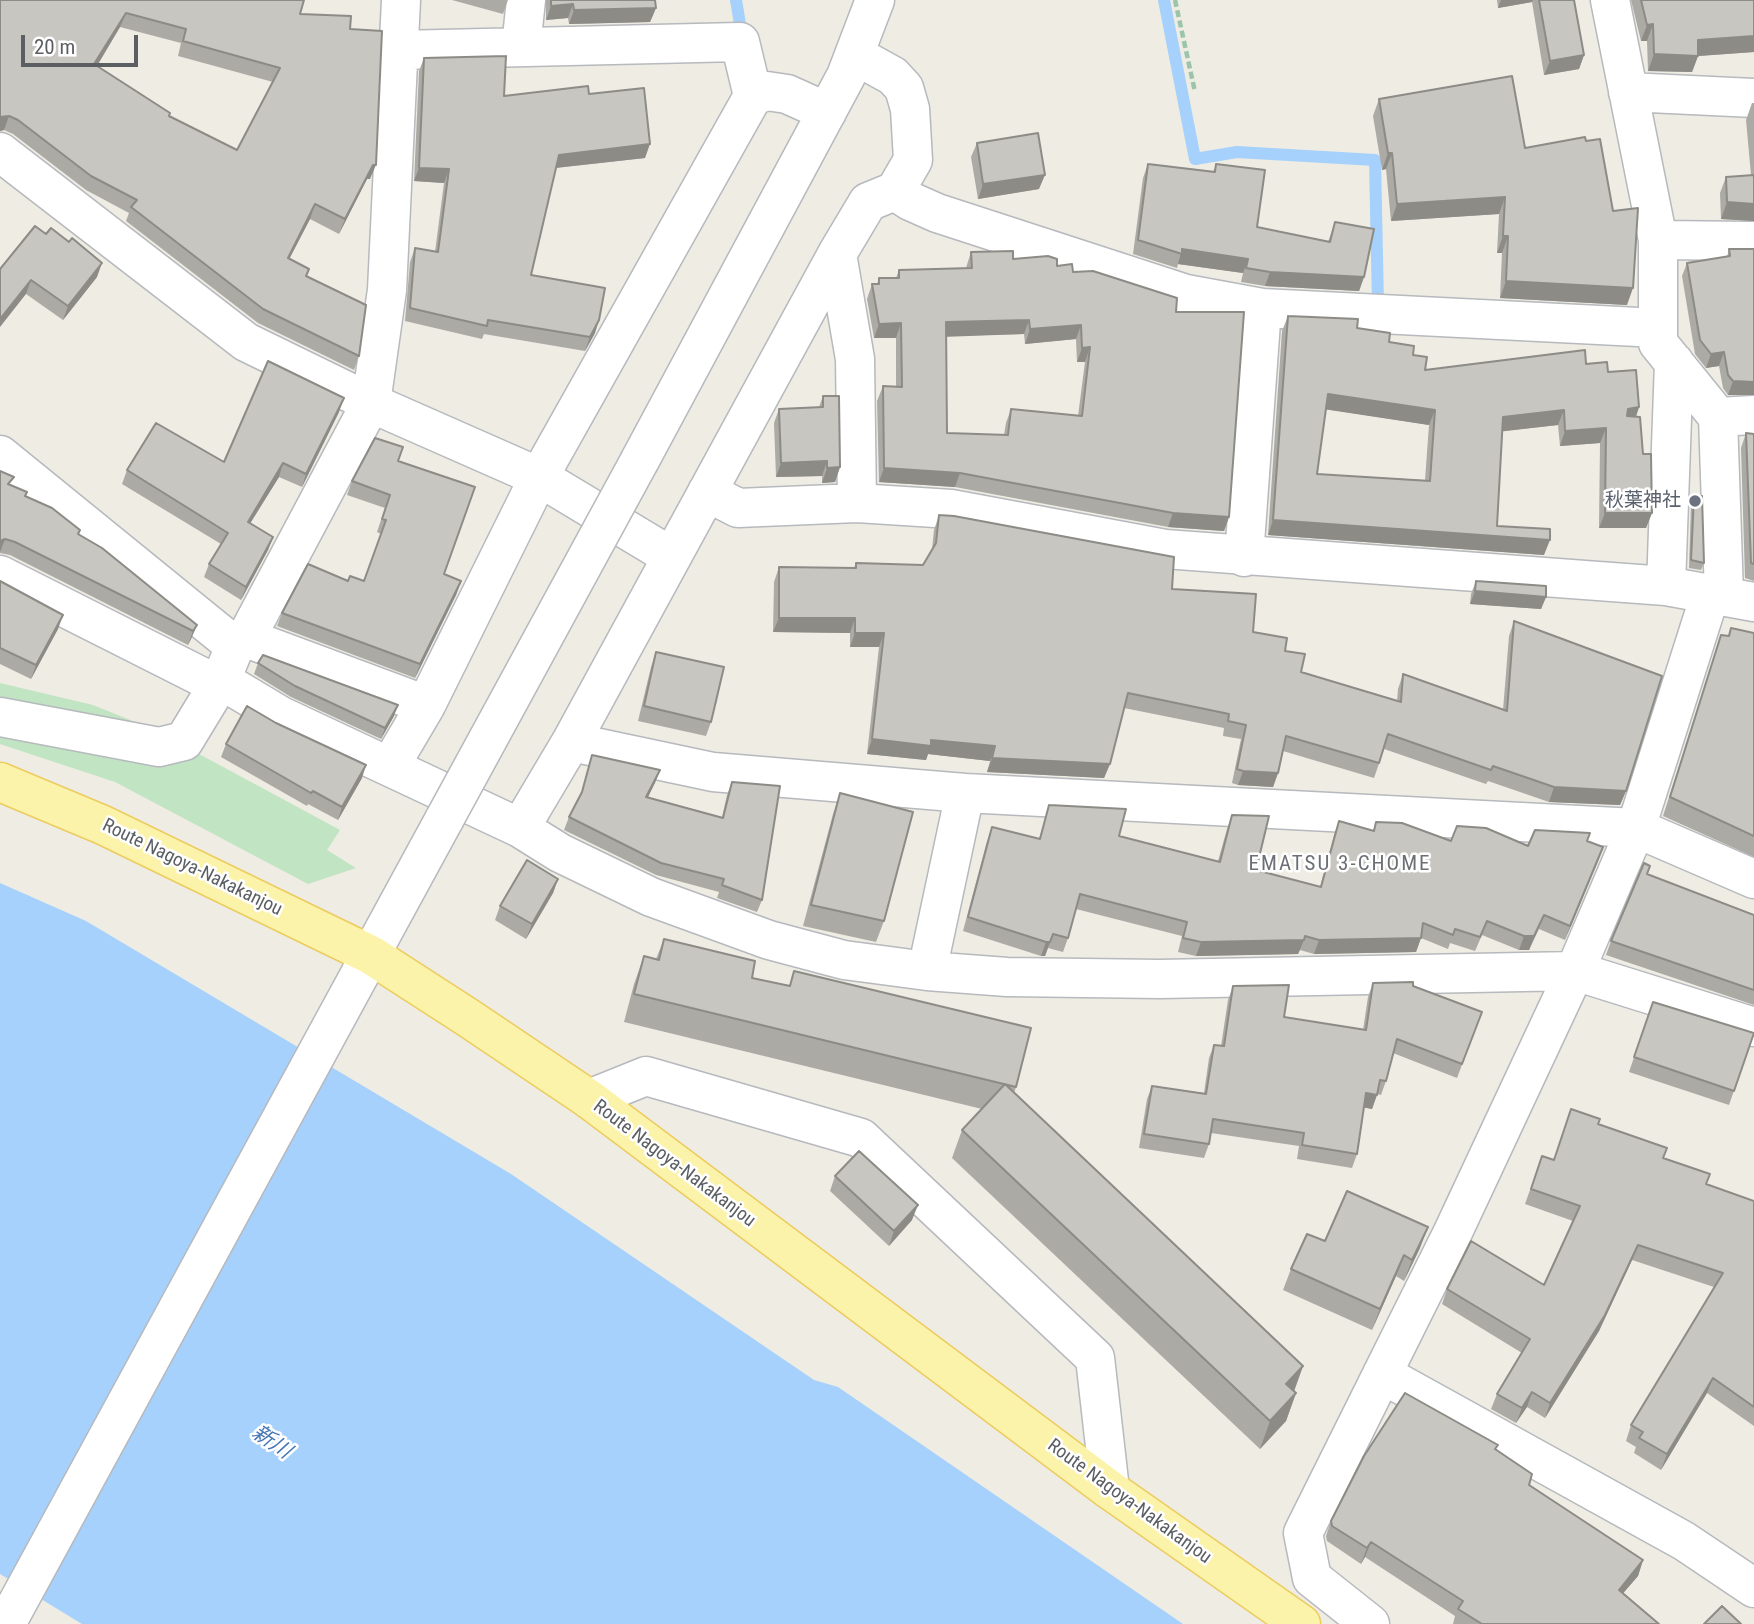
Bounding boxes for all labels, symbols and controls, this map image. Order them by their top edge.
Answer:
scale bar [24,21,142,65]
text: 20 m [34,35,75,59]
place label: 秋葉神社 [1605,490,1681,512]
marker: 秋葉神社 [1687,493,1703,509]
street label: Route Nagoya-Nakakanjou [98,815,286,921]
district label: EMATSU 3-CHOME [1250,852,1430,878]
street label: Route Nagoya-Nakakanjou [588,1096,760,1232]
water label: 新川 [247,1421,295,1465]
street label: Route Nagoya-Nakakanjou [1042,1435,1216,1569]

